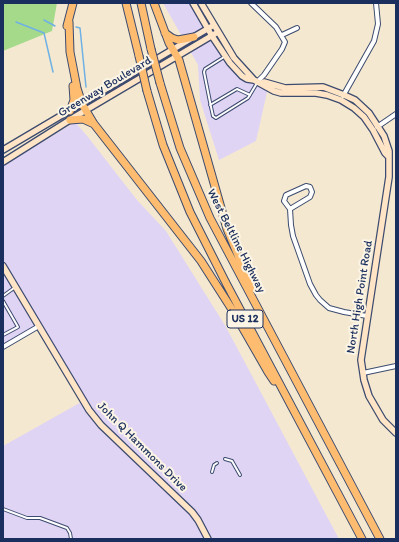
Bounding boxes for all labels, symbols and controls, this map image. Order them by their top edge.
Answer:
street label: Greenway Boulevard [56,53,154,121]
street label: West Beltline Highway [204,187,268,295]
street label: North High Point Road [344,239,376,355]
road number: US 12 [227,310,263,328]
street label: John Q Hammons Drive [94,399,190,495]

